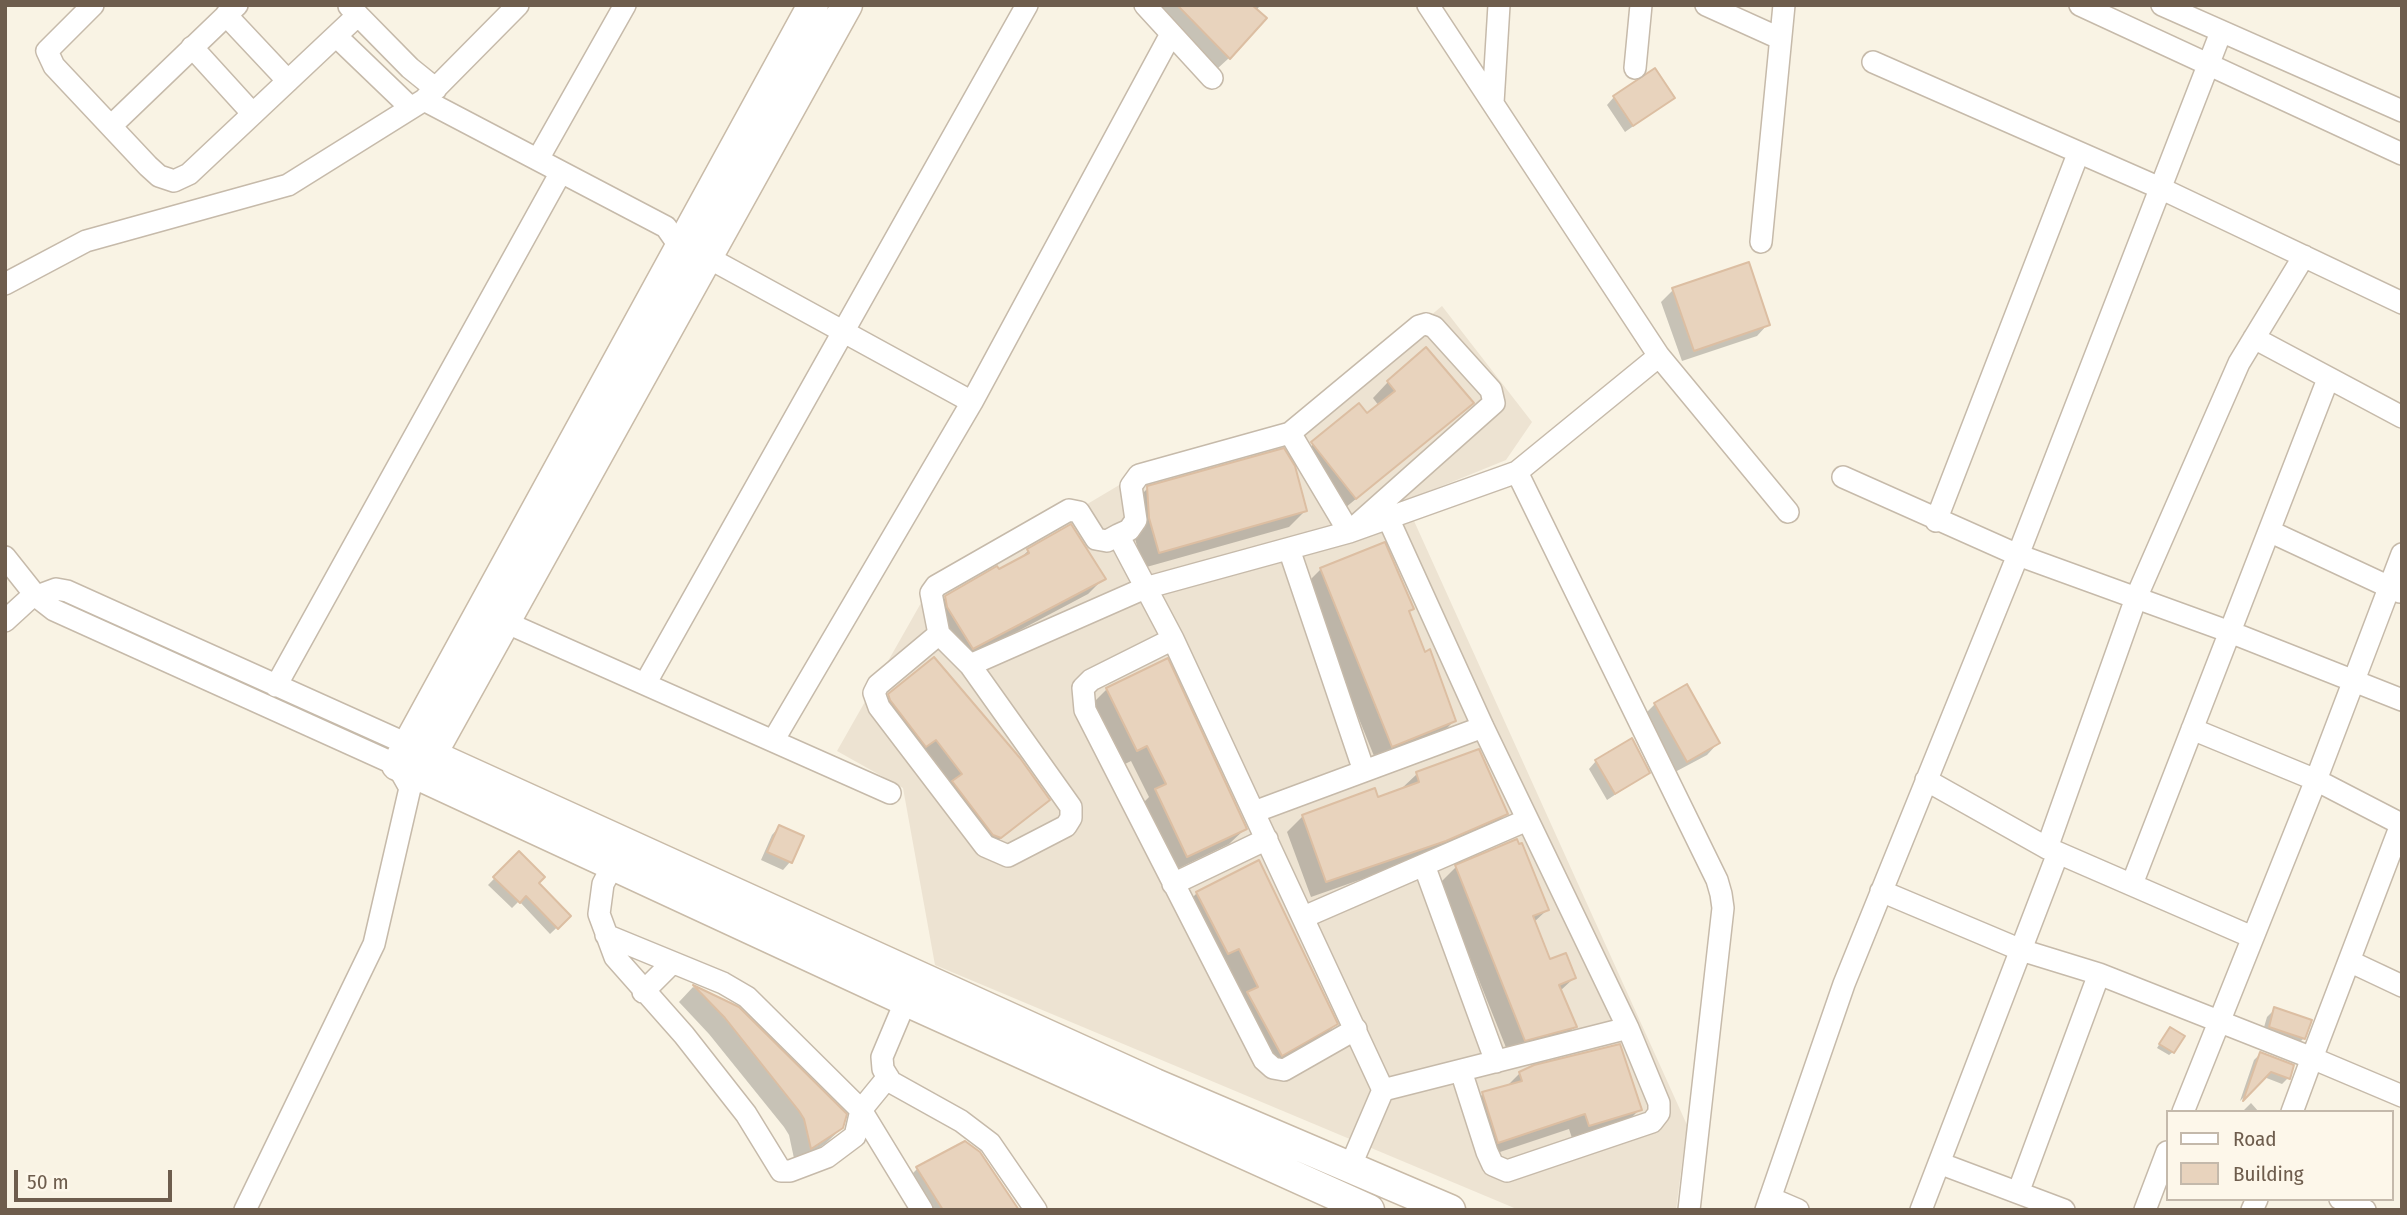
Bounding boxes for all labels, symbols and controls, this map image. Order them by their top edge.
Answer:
legend [2166,1110,2393,1201]
text: Road [2233,1126,2277,1152]
scale bar [18,1156,175,1200]
text: Building [2233,1161,2304,1187]
text: 50 m [27,1169,69,1195]

